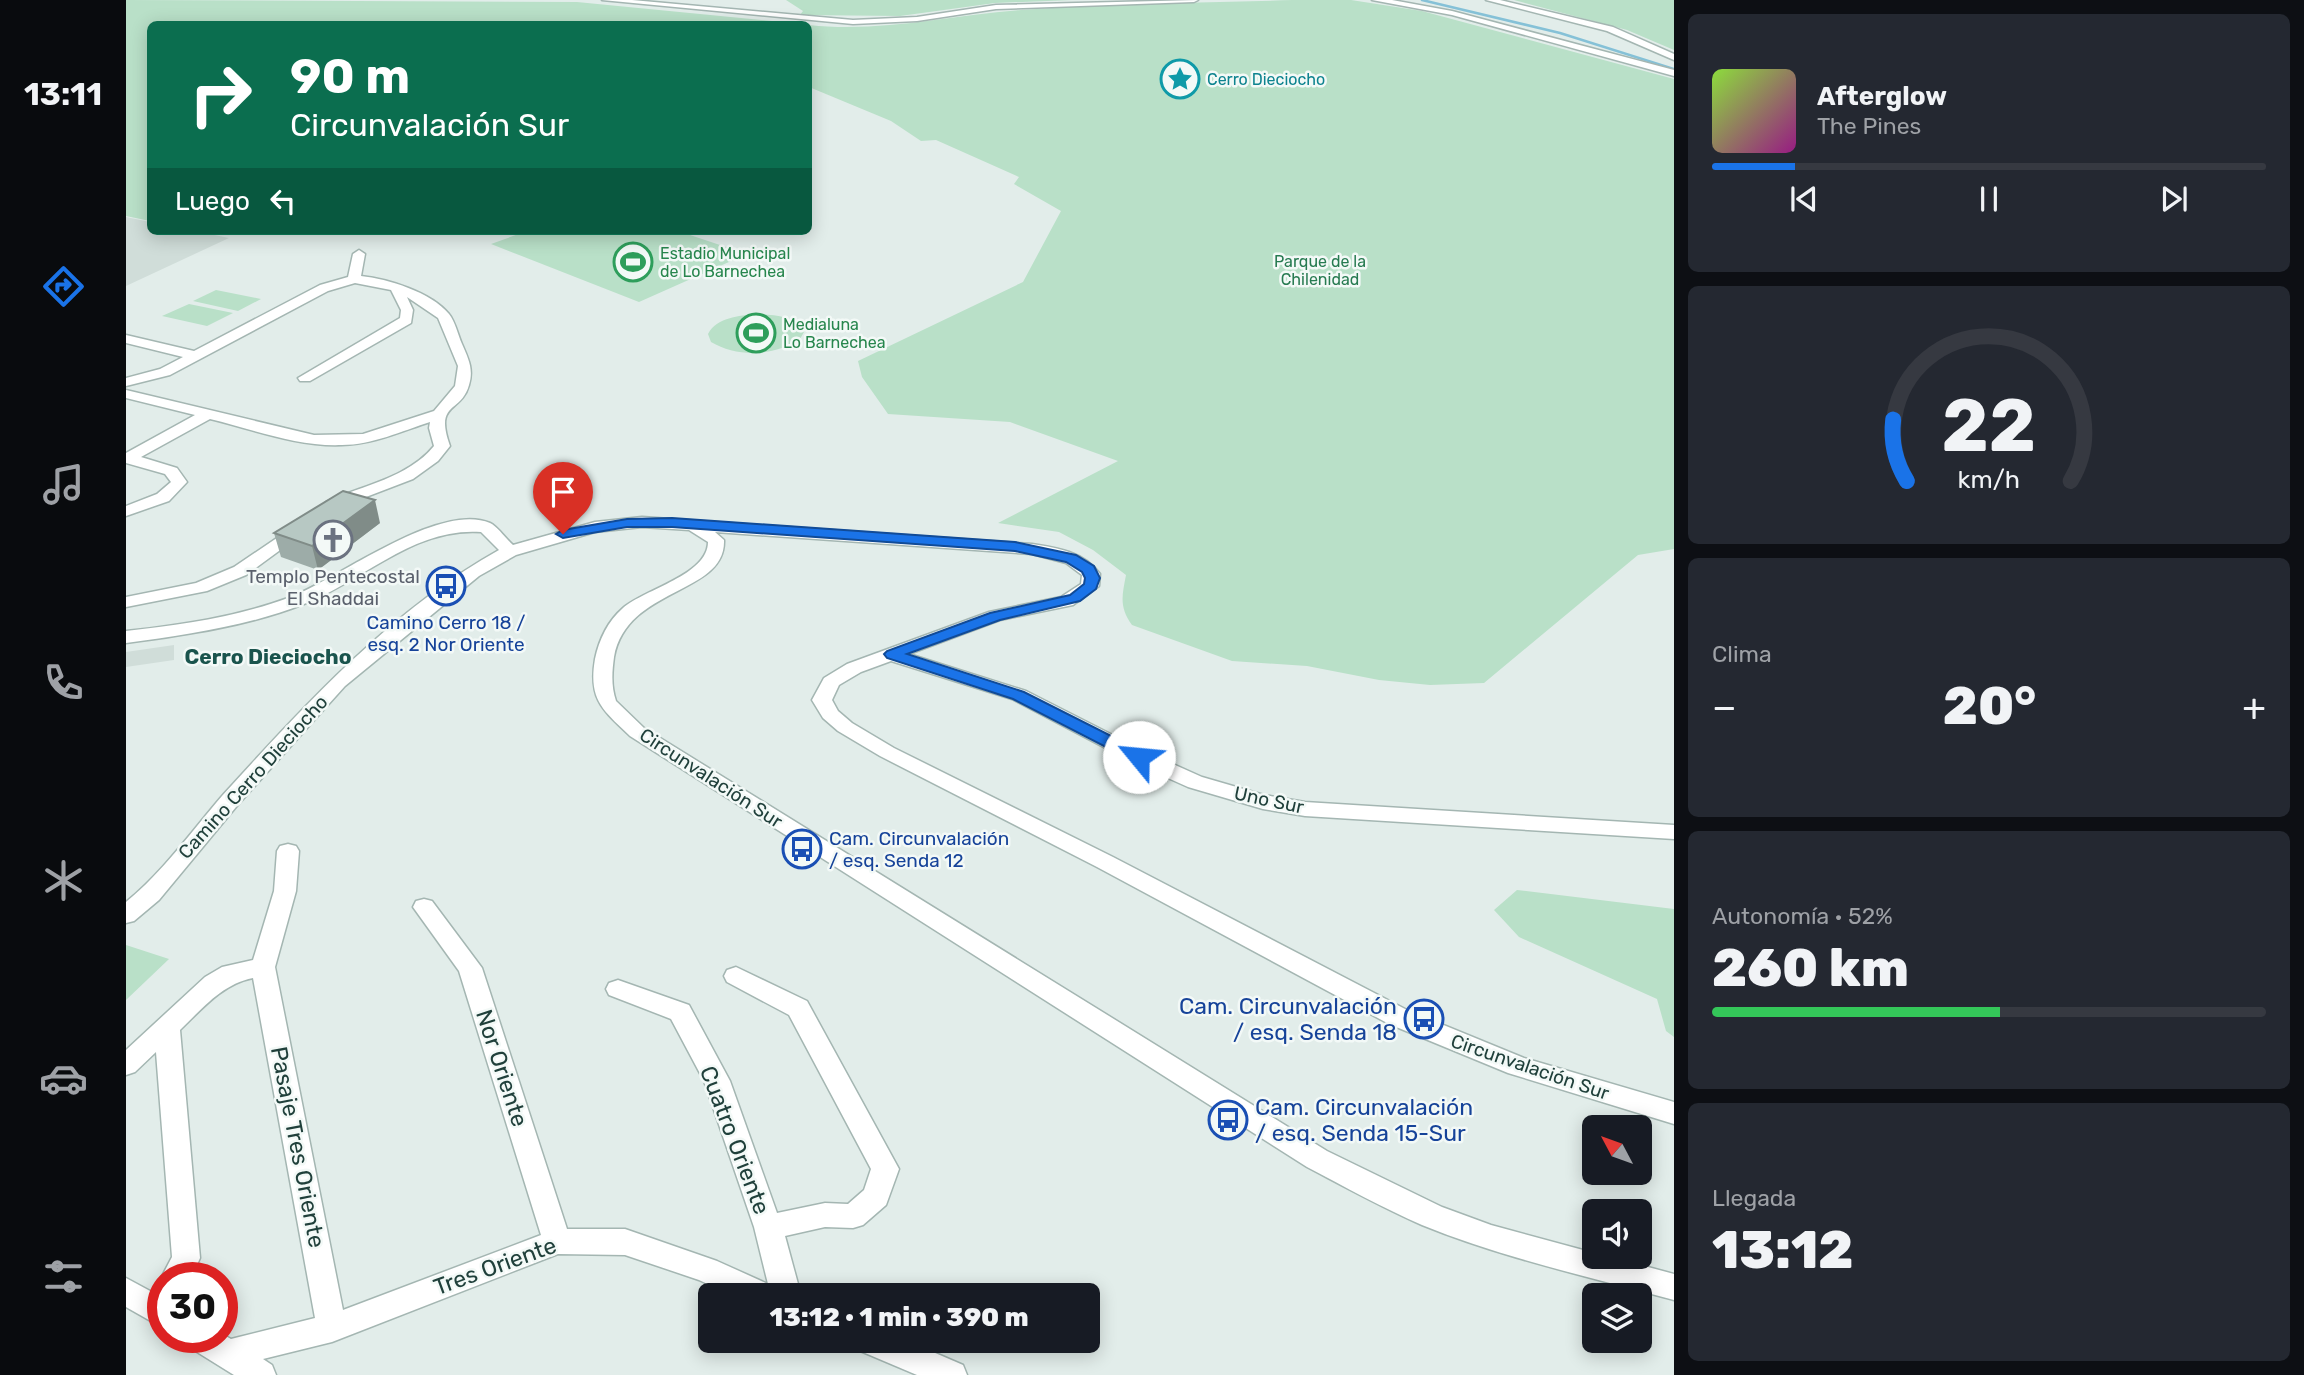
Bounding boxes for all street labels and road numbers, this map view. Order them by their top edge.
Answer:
street label: Camino Cerro Dieciocho [173,690,333,864]
street label: Circunvalación Sur [635,723,787,833]
street label: Uno Sur [1232,781,1307,819]
street label: Nor Oriente [470,1006,534,1130]
street label: Circunvalación Sur [1448,1029,1613,1105]
street label: Pasaje Tres Oriente [265,1044,331,1250]
street label: Cuatro Oriente [694,1062,776,1218]
street label: Tres Oriente [430,1231,560,1301]

